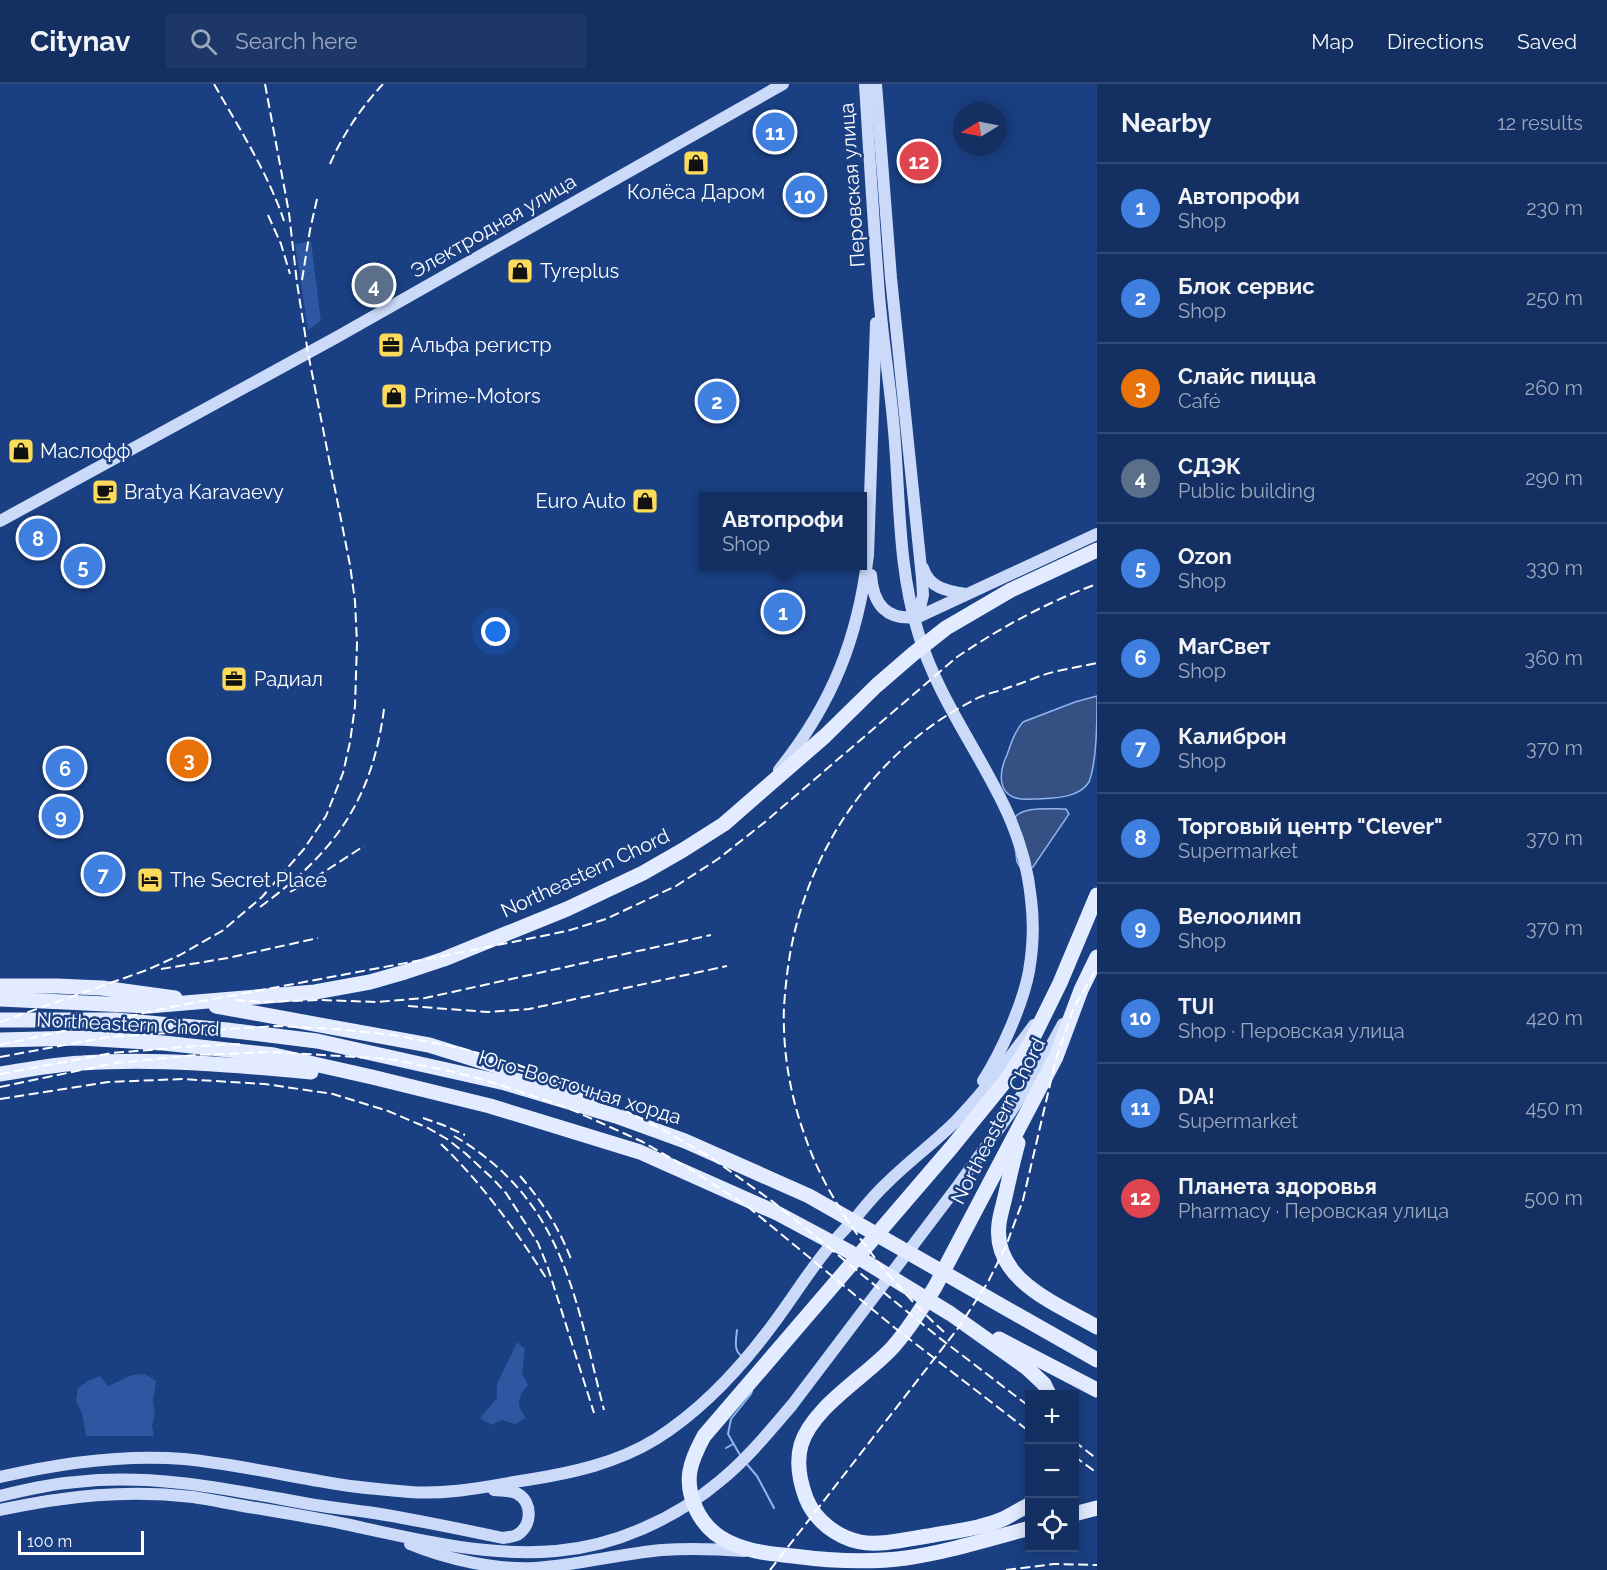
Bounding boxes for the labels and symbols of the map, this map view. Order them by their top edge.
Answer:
street label: Перовская улица [834,102,870,268]
north arrow [953,102,1007,156]
pin: 11 [756,110,794,154]
pin: 12 [900,138,938,184]
shop icon: Колёса Даром [681,148,711,178]
street label: Электродная улица [406,169,580,283]
pin: 10 [786,172,824,218]
place label: Колёса Даром [627,180,765,204]
shop icon: Tyreplus [505,256,535,286]
place label: Tyreplus [540,259,619,283]
pin: 4 [354,262,394,308]
office icon: Альфа регистр [376,330,406,360]
place label: Альфа регистр [410,333,552,357]
pin: 2 [698,378,736,424]
shop icon: Prime-Motors [379,381,409,411]
place label: Prime-Motors [414,384,541,408]
shop icon: Маслофф [6,436,36,466]
place label: Маслофф [40,439,131,463]
cafe icon: Bratya Karavaevy [90,477,120,507]
place label: Bratya Karavaevy [124,480,284,504]
shop icon: Euro Auto [630,486,660,516]
place label: Euro Auto [536,489,626,513]
pin: 8 [18,516,57,560]
pin: 5 [64,544,103,588]
pin: 1 [764,590,802,634]
your location [481,617,510,646]
office icon: Радиал [219,664,249,694]
place label: Радиал [254,667,323,691]
pin: 3 [170,736,208,782]
pin: 6 [46,746,84,790]
pin: 9 [42,794,80,838]
street label: Northeastern Chord [497,823,673,923]
pin: 7 [84,852,122,896]
hotel icon: The Secret Place [135,865,165,895]
place label: The Secret Place [170,868,327,892]
street label: Northeastern Chord [36,1007,220,1041]
street label: Northeastern Chord [946,1034,1050,1208]
street label: Юго-Восточная хорда [476,1045,684,1129]
scale bar [18,1528,144,1556]

